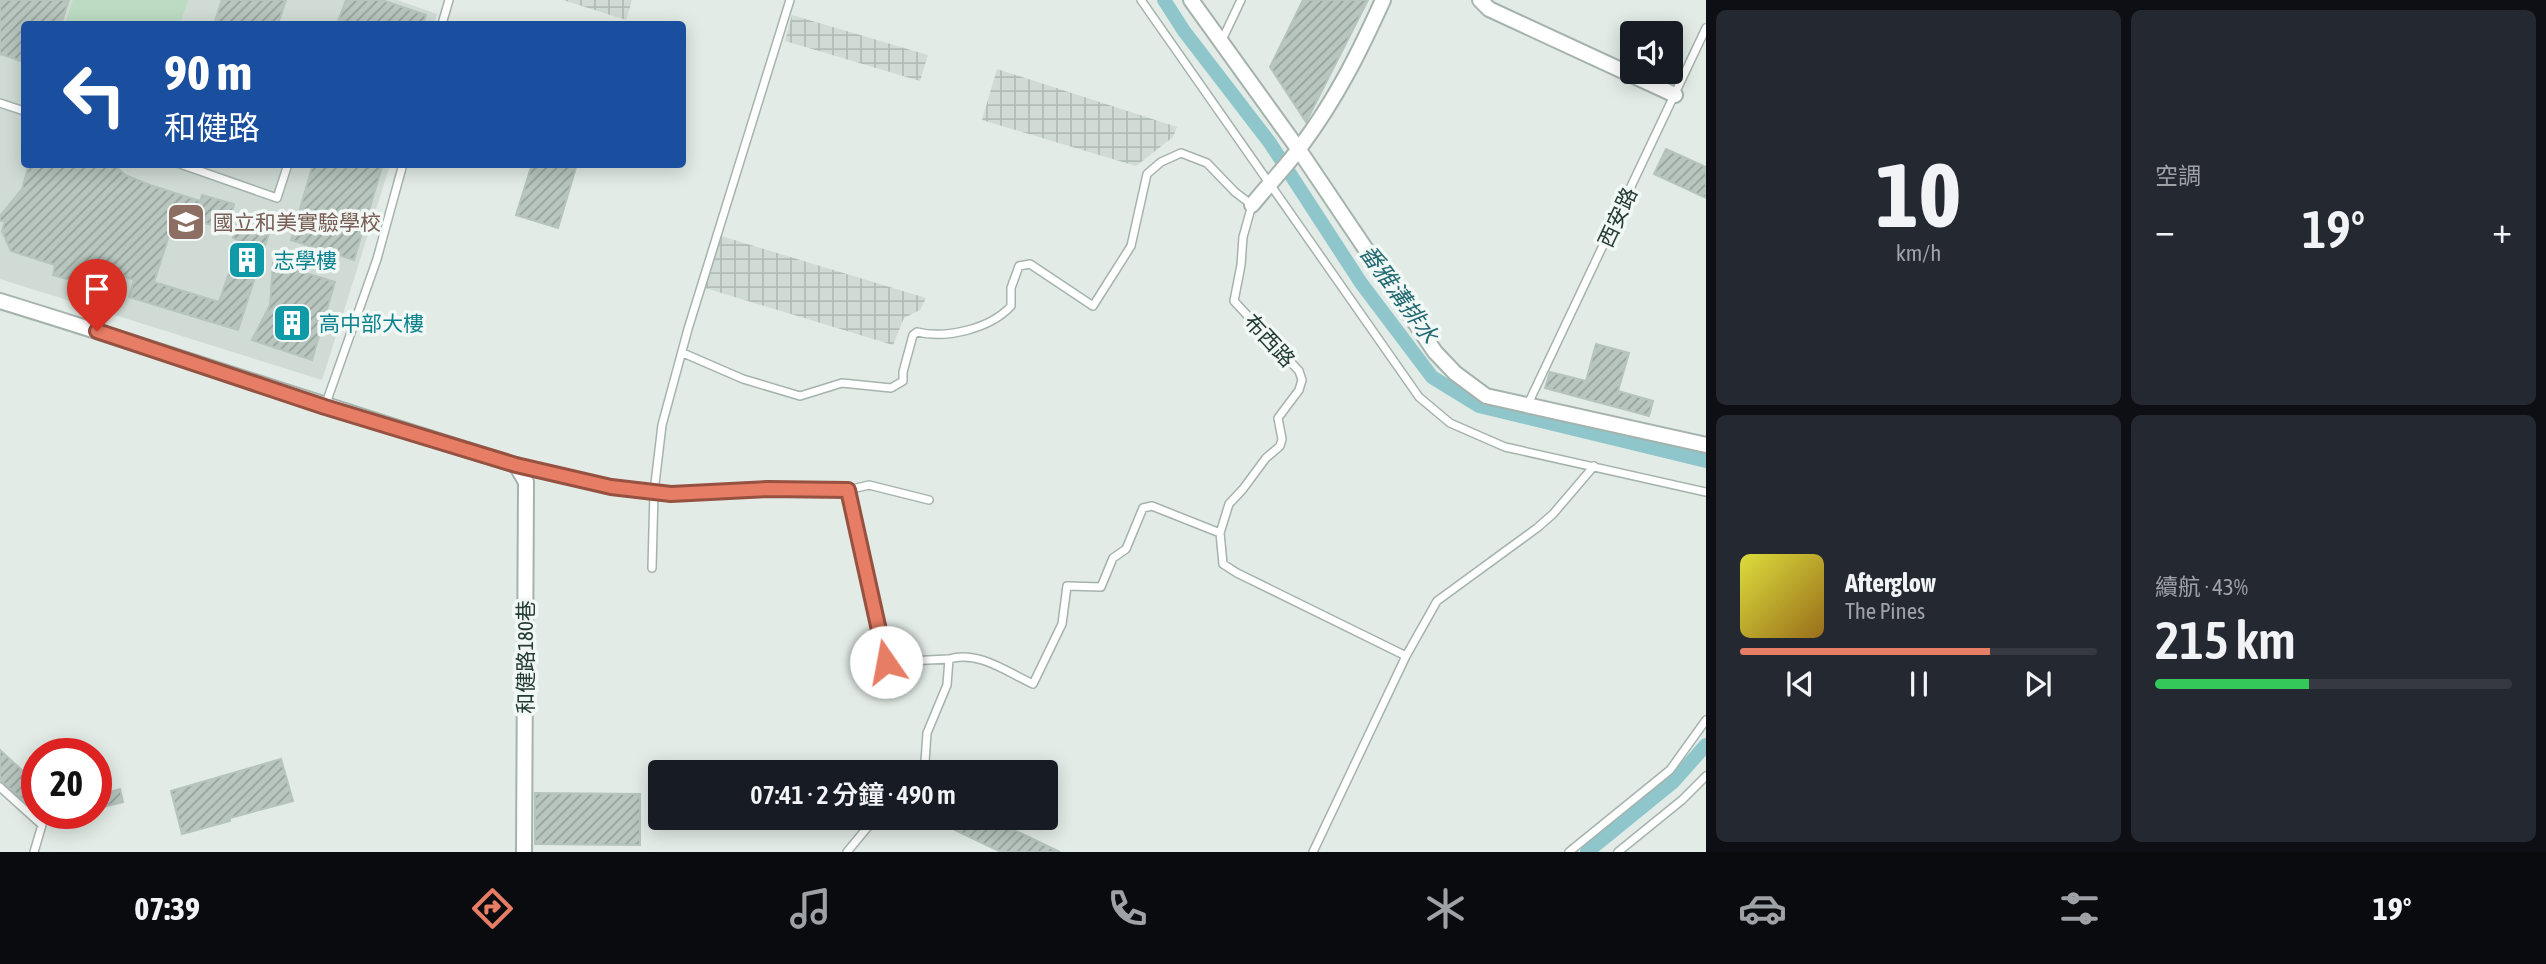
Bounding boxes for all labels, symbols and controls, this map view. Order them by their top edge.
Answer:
map controls [1620,21,1683,84]
button: sound [1620,21,1683,84]
text: 90 m [164,44,252,100]
icon: left [49,49,140,140]
text: 和健路 [164,109,260,146]
text: 10 [1876,142,1961,246]
text: 空調 [2155,163,2201,189]
street label: 西安路 [1593,183,1641,251]
text: 19° [2302,199,2365,259]
school or university icon: 國立和美實驗學校 [165,201,207,243]
text: − [2155,208,2175,251]
text: + [2492,208,2512,251]
place label: 國立和美實驗學校 [213,210,381,234]
building icon: 志學樓 [226,239,268,281]
water label: 番雅溝排水 [1355,240,1444,349]
text: km/h [1896,240,1941,266]
place label: 志學樓 [274,248,337,272]
pin [67,259,127,331]
icon: arrive [78,270,116,308]
building icon: 高中部大樓 [271,302,313,344]
street label: 布西路 [1240,309,1300,371]
place label: 高中部大樓 [319,311,424,335]
text: Afterglow [1845,568,1936,598]
text: 續航 · 43% [2155,574,2248,600]
text: The Pines [1845,598,1925,624]
street label: 和健路180巷 [513,600,537,714]
text: 215 km [2155,610,2296,670]
position arrow [849,625,923,699]
icon: previous [1781,665,1819,703]
icon: pause [1900,665,1938,703]
icon: next [2019,665,2057,703]
speed limit sign: 20 [21,738,112,829]
text: 07:41 · 2 分鐘 · 490 m [750,780,956,810]
icon: directions [468,884,517,933]
icon: music [786,884,835,933]
icon: phone [1103,884,1152,933]
icon: climate [1421,884,1470,933]
icon: car [1738,884,1787,933]
icon: filters [2055,884,2104,933]
text: 07:39 [134,890,200,927]
text: 19° [2373,890,2412,927]

